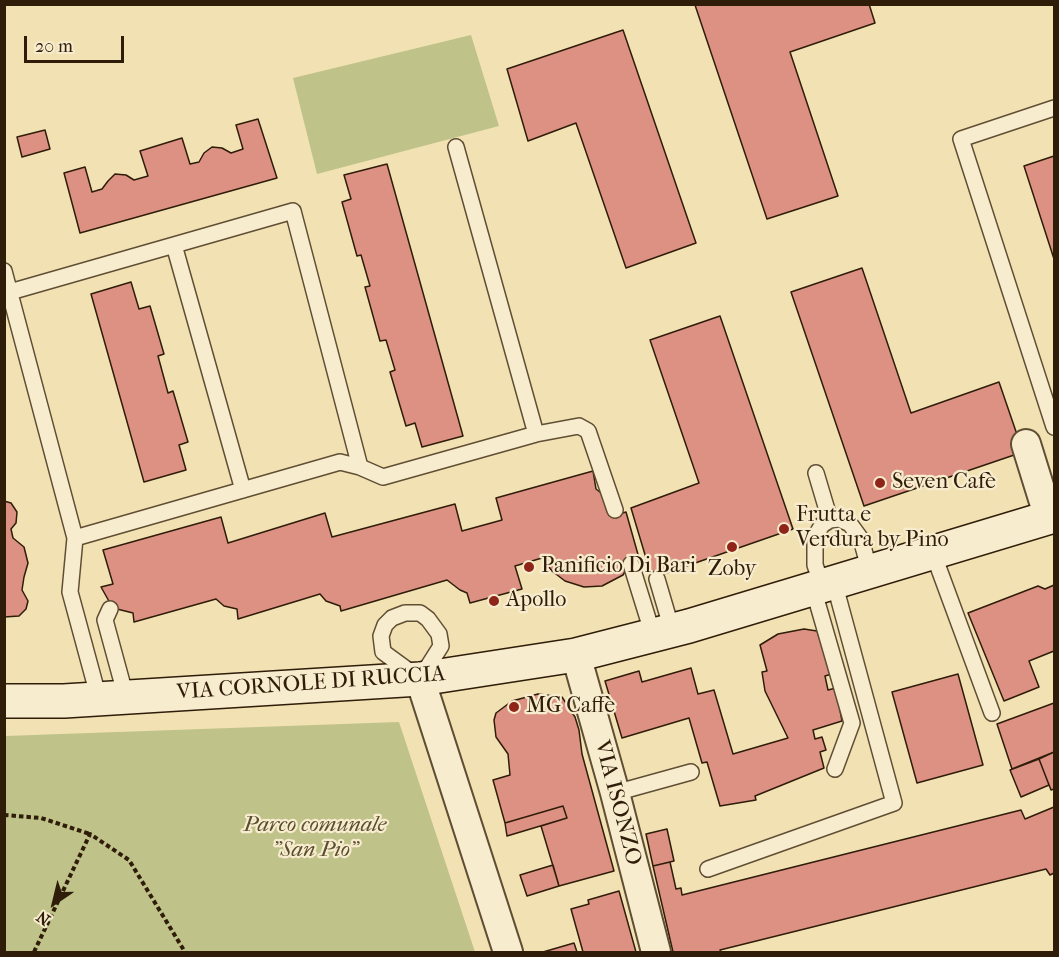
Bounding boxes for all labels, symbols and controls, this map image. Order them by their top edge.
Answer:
scale bar [27,24,128,62]
text: 20 m [35,36,73,57]
place label: Seven Cafè [892,470,996,496]
marker: Seven Cafè [873,476,887,490]
place label: Frutta e Verdura by Pino [796,503,949,554]
marker: Frutta e Verdura by Pino [777,522,791,536]
marker: Zoby [725,540,739,554]
place label: Panificio Di Bari [541,554,696,580]
place label: Zoby [708,557,756,583]
marker: Panificio Di Bari [522,560,536,574]
place label: Apollo [506,588,566,614]
marker: Apollo [487,594,501,608]
street label: VIA CORNOLE DI RUCCIA [176,661,446,707]
place label: MG Caffè [526,694,615,720]
marker: MG Caffè [507,700,521,714]
street label: VIA ISONZO [588,738,646,868]
park label: Parco comunale "San Pio" [244,813,386,864]
north arrow [24,873,84,933]
text: N [33,907,54,929]

